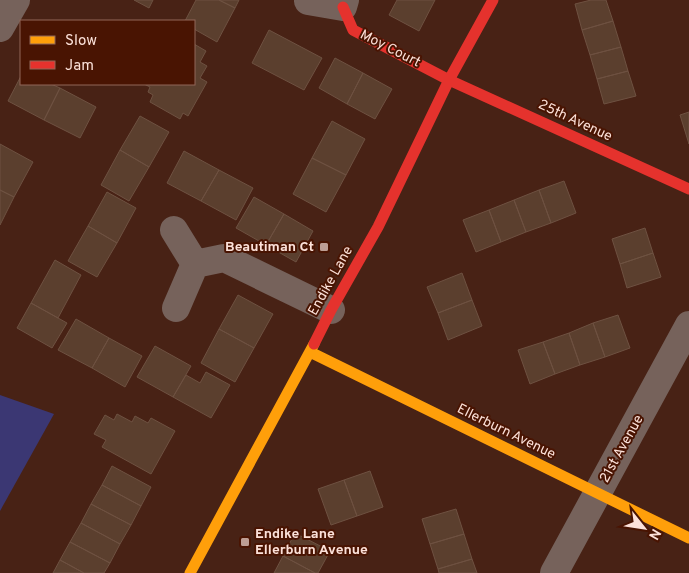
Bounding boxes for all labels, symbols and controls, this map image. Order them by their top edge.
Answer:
legend [20,20,195,85]
street label: Moy Court [357,27,423,71]
text: Slow [65,32,97,51]
text: Jam [65,57,94,76]
street label: 25th Avenue [535,96,615,146]
place label: Beautiman Ct [225,239,314,256]
marker: Beautiman Ct [318,241,330,253]
street label: Endike Lane [305,243,357,319]
street label: Ellerburn Avenue [454,401,558,463]
street label: 21st Avenue [596,412,648,486]
north arrow [619,503,669,553]
text: N [644,525,664,542]
place label: Endike Lane Ellerburn Avenue [255,526,368,559]
marker: Endike Lane Ellerburn Avenue [239,536,251,548]

